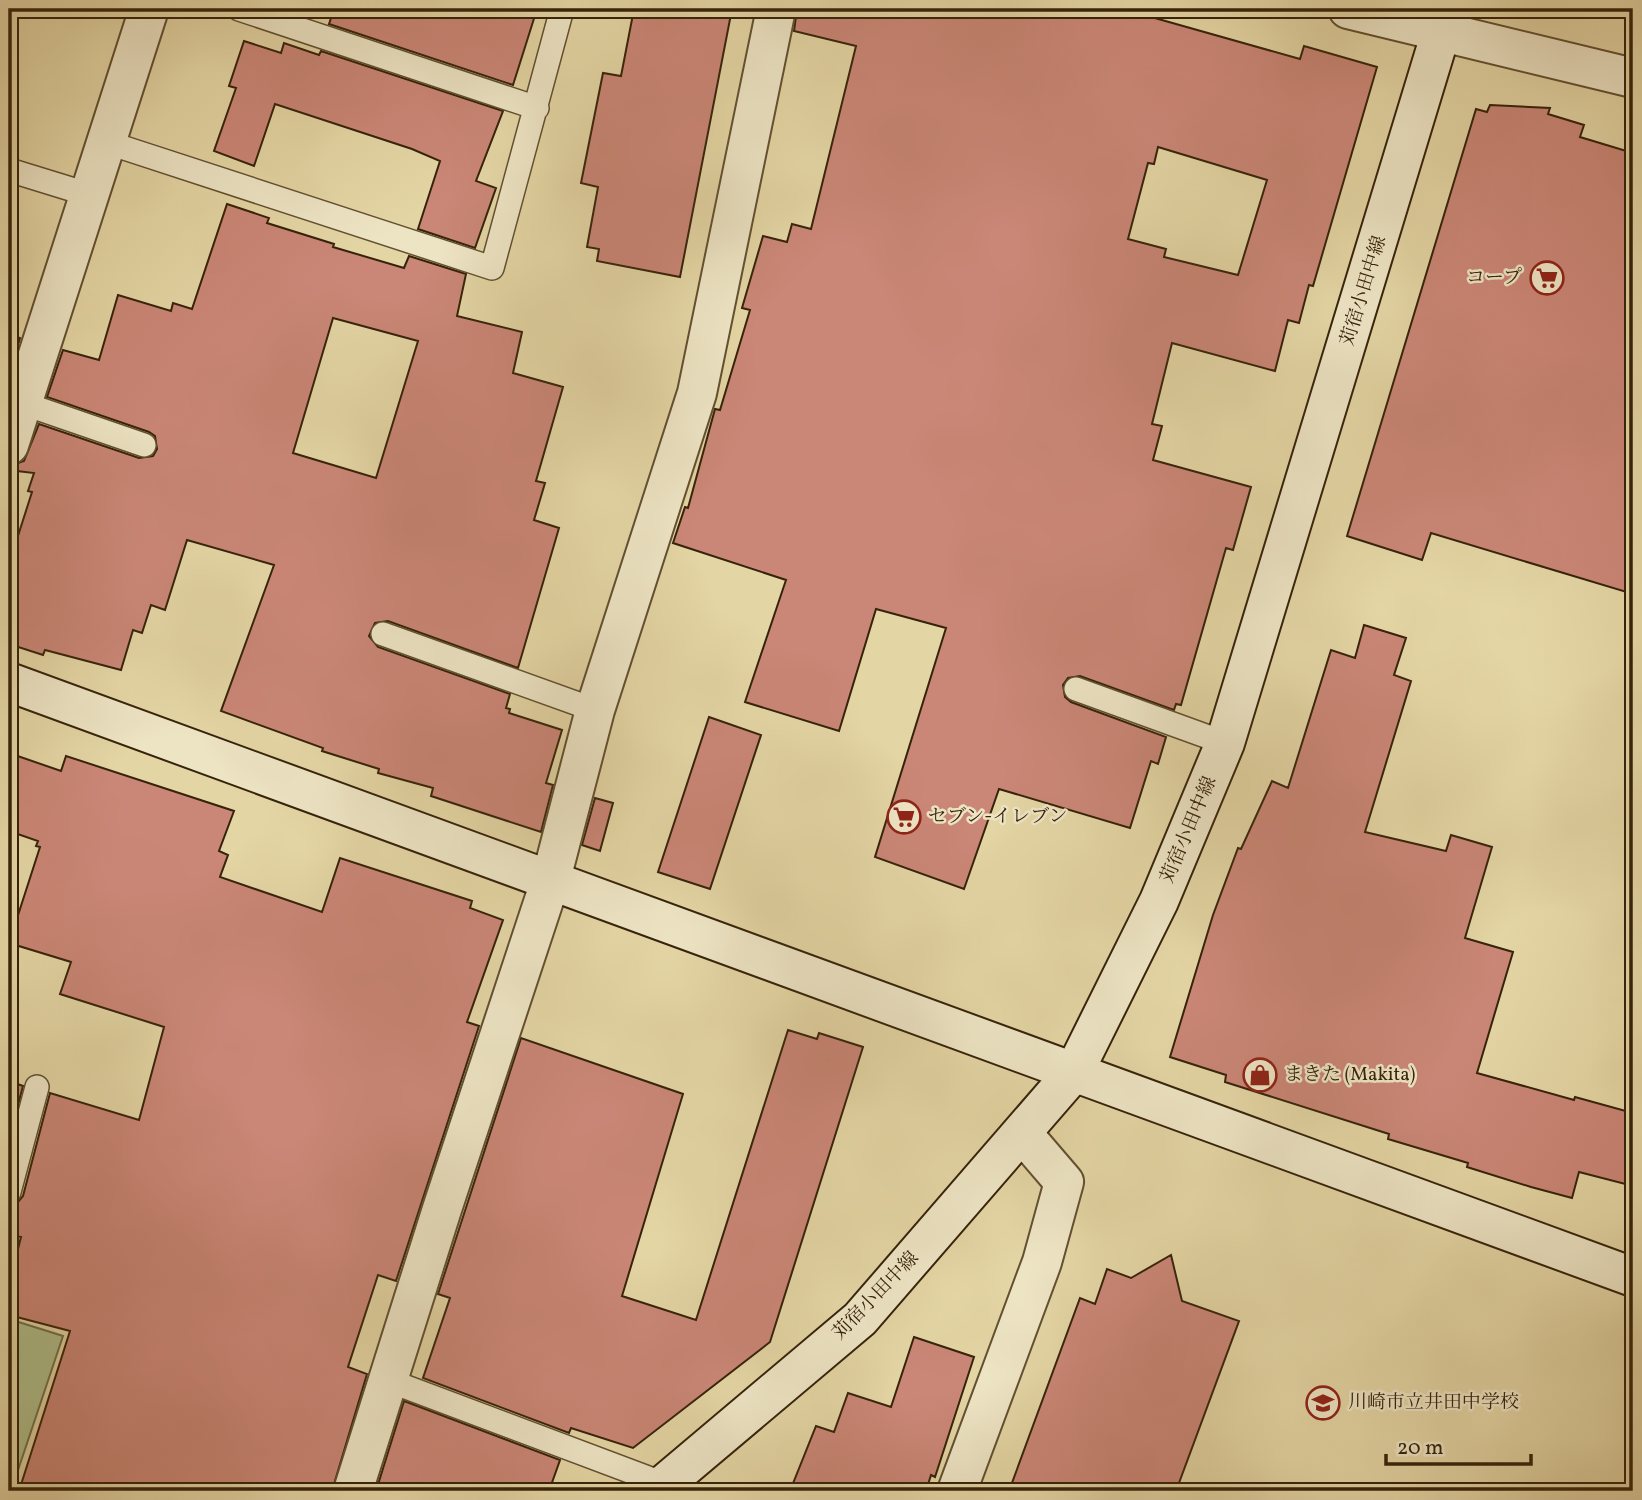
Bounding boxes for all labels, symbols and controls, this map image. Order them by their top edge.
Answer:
street label: 苅宿小田中線 [1335,233,1393,349]
supermarket icon: コープ [1528,259,1566,297]
place label: コープ [1466,265,1522,291]
street label: 苅宿小田中線 [1155,772,1223,888]
supermarket icon: セブン-イレブン [885,798,923,836]
place label: セブン-イレブン [928,804,1067,830]
shop icon: まきた (Makita) [1241,1056,1279,1094]
place label: まきた (Makita) [1284,1062,1415,1088]
street label: 苅宿小田中線 [827,1246,925,1346]
school or university icon: 川崎市立井田中学校 [1304,1384,1342,1422]
place label: 川崎市立井田中学校 [1348,1390,1519,1416]
scale bar [1386,1423,1532,1467]
text: 20 m [1397,1434,1443,1463]

